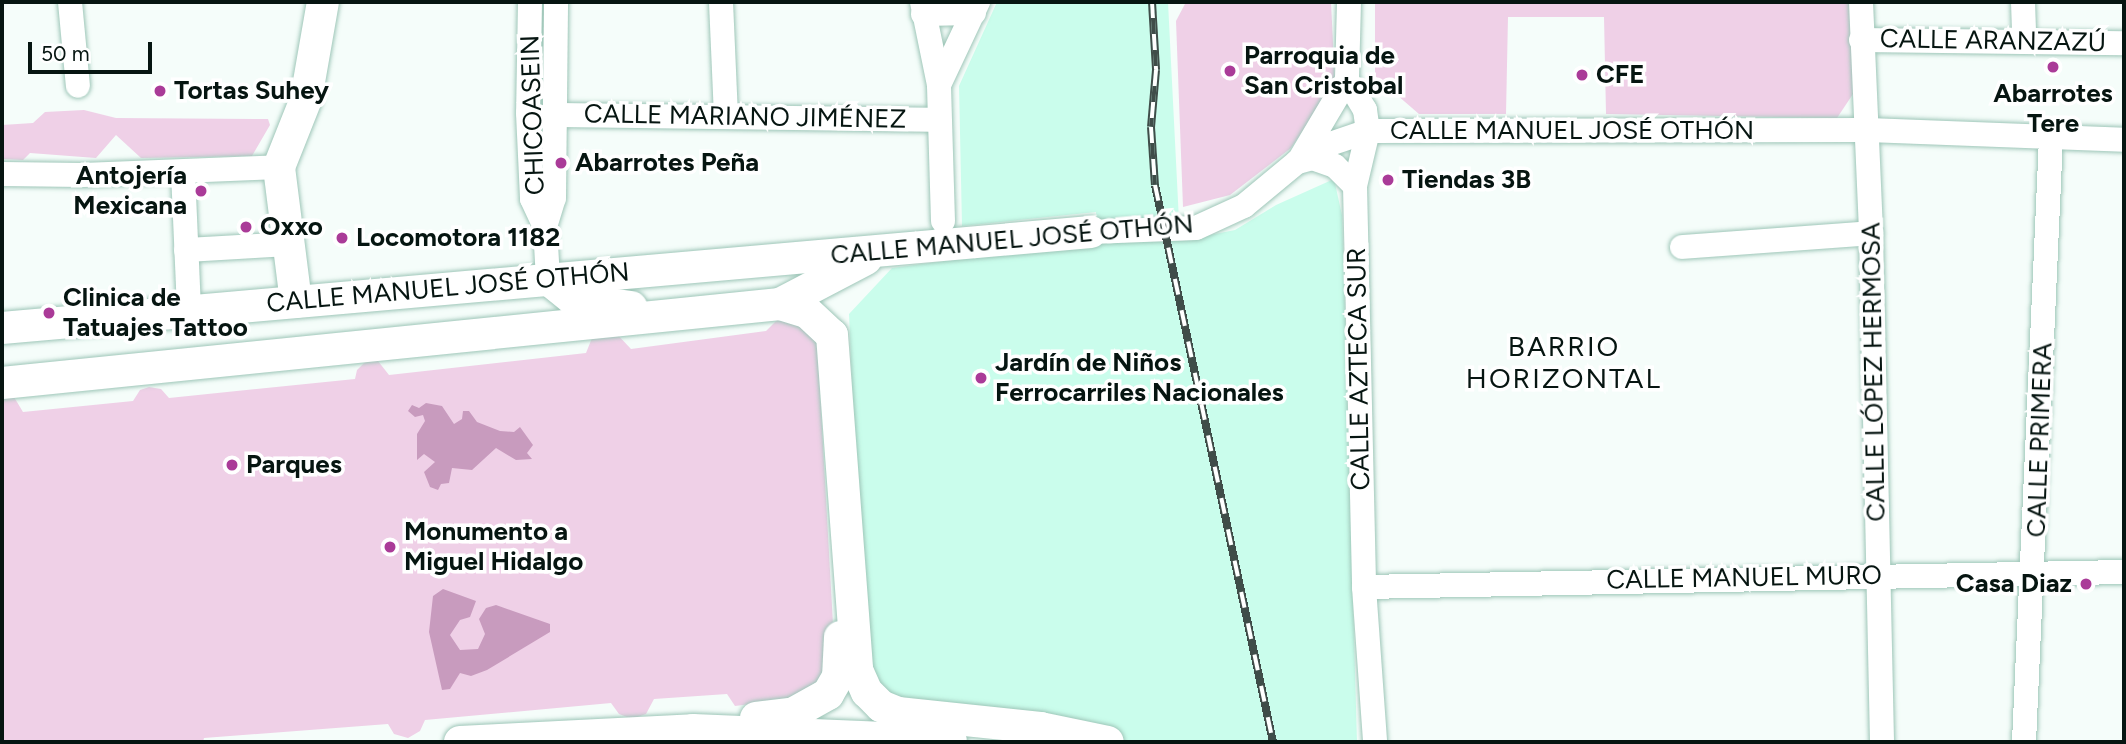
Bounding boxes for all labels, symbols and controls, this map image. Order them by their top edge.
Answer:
street label: CALLE ARANZAZÚ [1880,23,2106,59]
scale bar [32,28,156,72]
street label: CHICOASEIN [515,34,551,196]
place label: Parroquia de San Cristobal [1244,40,1403,102]
text: 50 m [41,41,90,66]
place label: CFE [1596,59,1645,91]
marker: Abarrotes Tere [2045,59,2061,75]
marker: Parroquia de San Cristobal [1222,63,1238,79]
marker: CFE [1574,67,1590,83]
place label: Tortas Suhey [174,75,329,107]
place label: Abarrotes Tere [1993,78,2113,140]
marker: Tortas Suhey [152,83,168,99]
street label: CALLE MARIANO JIMÉNEZ [584,99,906,135]
street label: CALLE MANUEL JOSÉ OTHÓN [1390,115,1754,147]
place label: Abarrotes Peña [575,147,759,179]
marker: Abarrotes Peña [553,155,569,171]
place label: Antojería Mexicana [73,160,187,222]
place label: Tiendas 3B [1402,164,1531,196]
marker: Tiendas 3B [1380,172,1396,188]
marker: Antojería Mexicana [193,183,209,199]
street label: CALLE MANUEL JOSÉ OTHÓN [829,209,1195,271]
place label: Oxxo [260,211,323,243]
marker: Oxxo [238,219,254,235]
place label: Locomotora 1182 [356,222,560,254]
street label: CALLE LÓPEZ HERMOSA [1856,222,1892,522]
marker: Locomotora 1182 [334,230,350,246]
street label: CALLE AZTECA SUR [1341,247,1377,491]
street label: CALLE MANUEL JOSÉ OTHÓN [265,257,631,319]
place label: Clinica de Tatuajes Tattoo [63,282,248,344]
marker: Clinica de Tatuajes Tattoo [41,305,57,321]
district label: BARRIO HORIZONTAL [1467,329,1661,395]
street label: CALLE PRIMERA [2021,342,2059,538]
place label: Jardín de Niños Ferrocarriles Nacionales [995,347,1284,408]
marker: Jardín de Niños Ferrocarriles Nacionales [973,370,989,386]
place label: Parques [246,449,342,481]
marker: Parques [224,457,240,473]
place label: Monumento a Miguel Hidalgo [404,516,583,578]
marker: Monumento a Miguel Hidalgo [382,539,398,555]
street label: CALLE MANUEL MURO [1606,560,1882,596]
place label: Casa Diaz [1956,568,2072,600]
marker: Casa Diaz [2078,576,2094,592]

